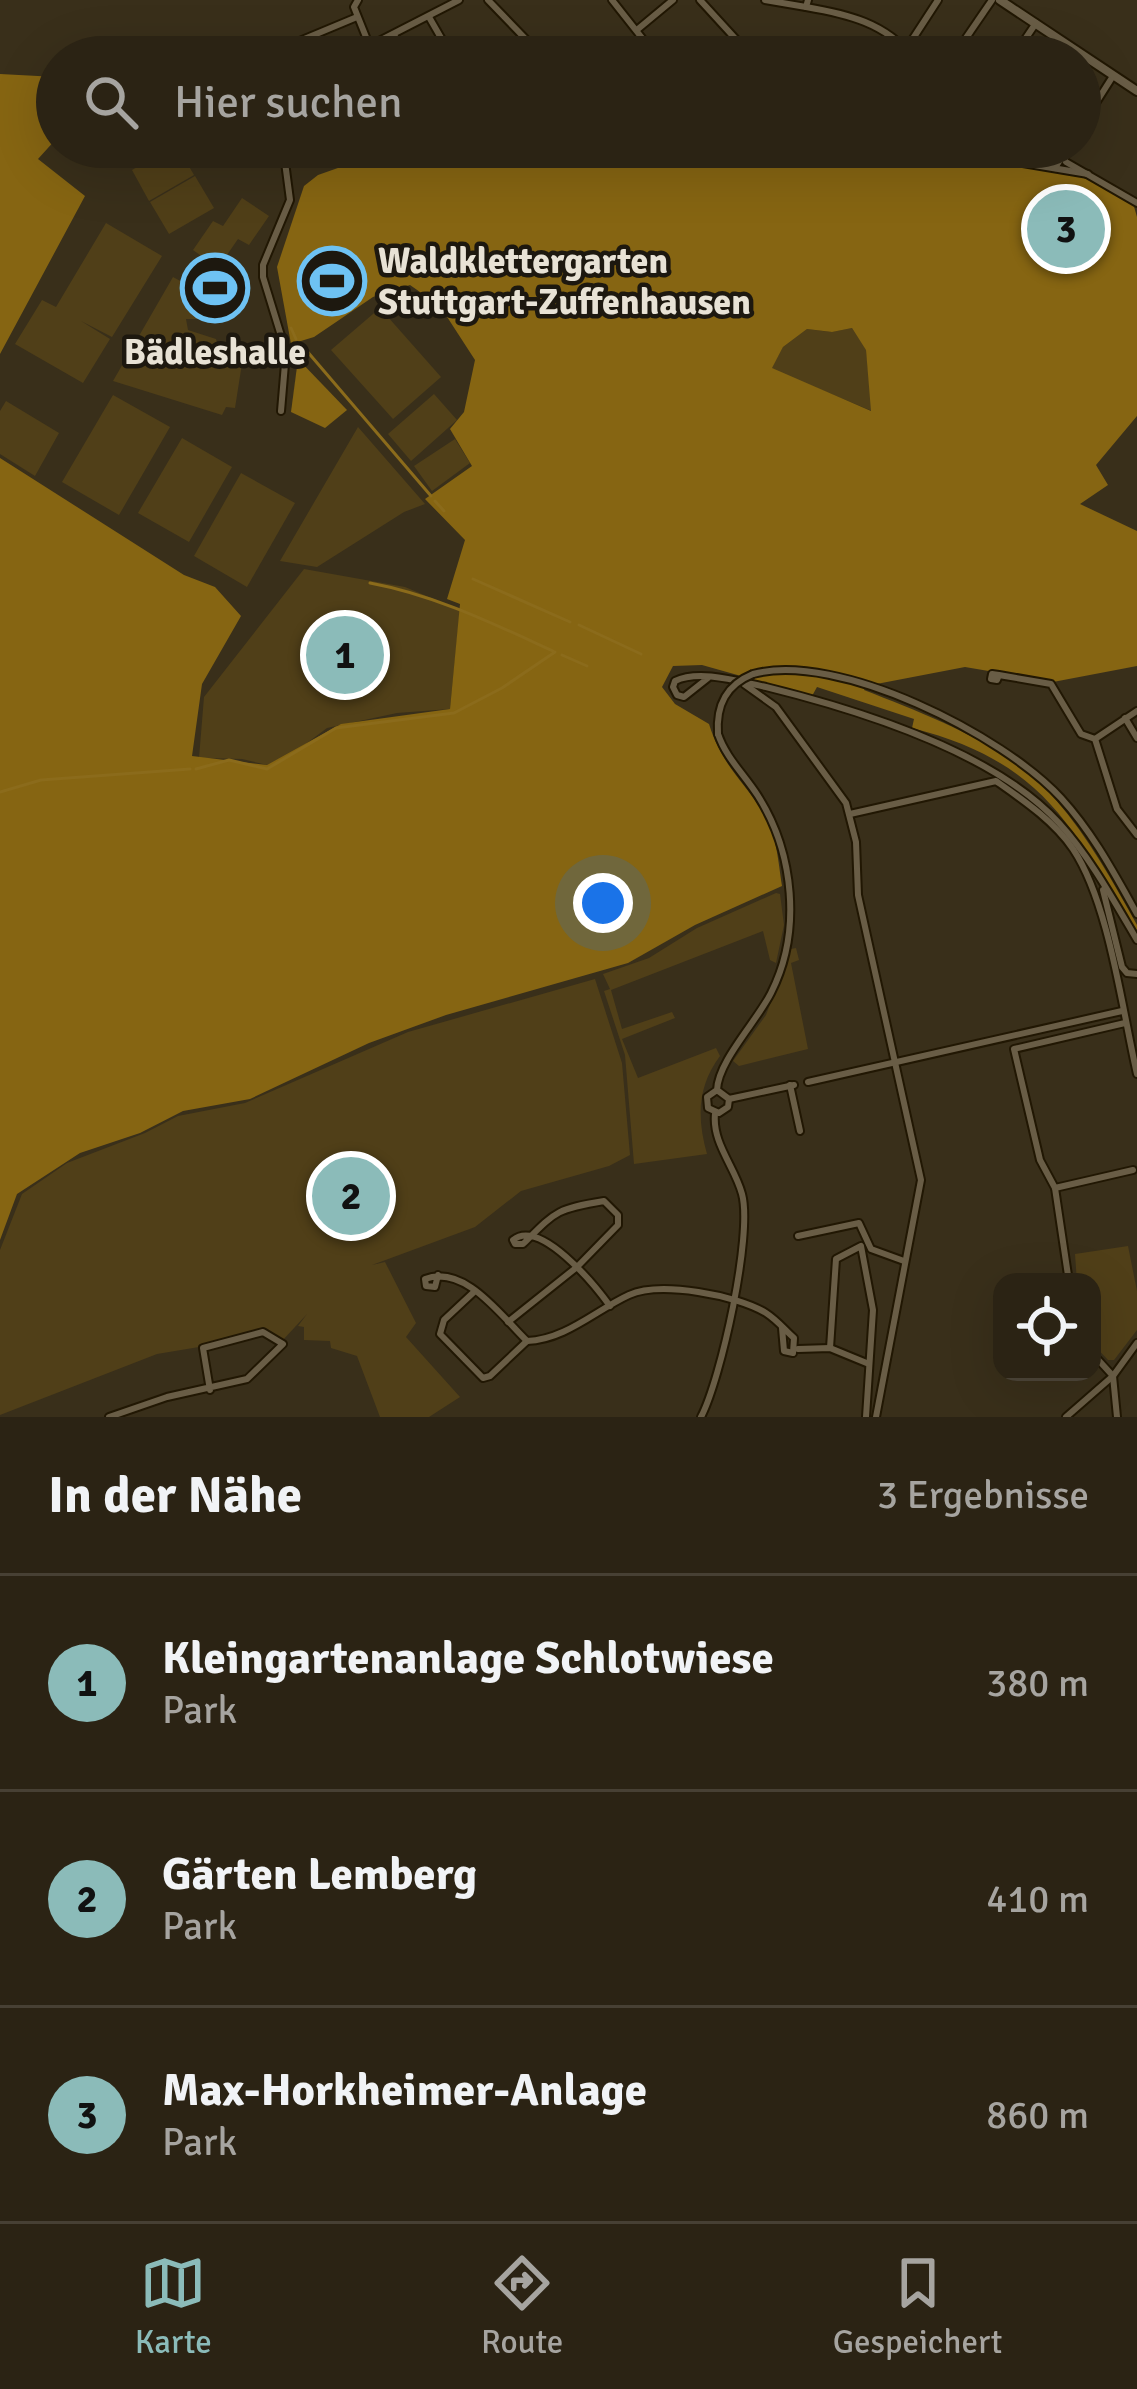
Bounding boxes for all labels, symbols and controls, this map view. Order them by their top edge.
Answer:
search box [36,36,1101,168]
icon: search [78,69,144,135]
text: Hier suchen [174,75,403,130]
pin: 3 [1027,184,1105,274]
place label: Waldklettergarten Stuttgart-Zuffenhausen [378,239,751,325]
sports icon: Waldklettergarten Stuttgart-Zuffenhausen [297,246,367,316]
sports icon: Bädleshalle [180,253,250,323]
place label: Bädleshalle [124,330,306,375]
pin: 1 [306,610,384,700]
your location [573,873,633,933]
pin: 2 [312,1151,390,1241]
map controls [993,1273,1101,1381]
button: locate [993,1273,1101,1381]
text: In der Nähe [48,1464,302,1527]
text: 3 Ergebnisse [877,1471,1089,1519]
text: Kleingartenanlage Schlotwiese [162,1631,774,1686]
text: 1 [76,1659,98,1707]
text: 380 m [986,1659,1089,1707]
text: Park [162,1686,237,1734]
text: Gärten Lemberg [162,1847,477,1902]
text: 2 [76,1875,98,1923]
text: 410 m [986,1875,1089,1923]
text: Park [162,1902,237,1950]
text: Max-Horkheimer-Anlage [162,2063,647,2118]
text: 3 [76,2091,98,2139]
text: 860 m [986,2091,1089,2139]
text: Park [162,2118,237,2166]
tab: Karte [135,2250,212,2363]
tab: Route [481,2250,563,2363]
tab: Gespeichert [833,2250,1002,2363]

